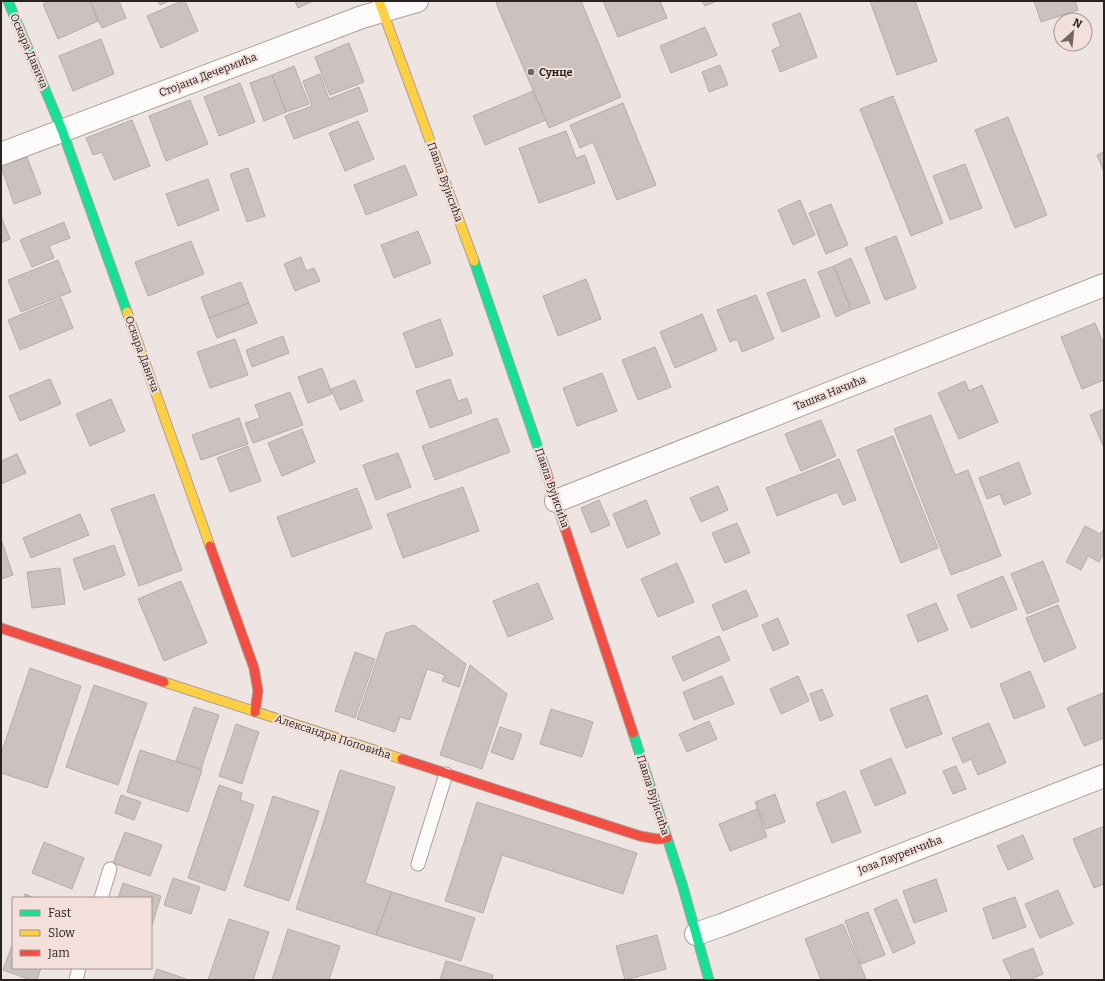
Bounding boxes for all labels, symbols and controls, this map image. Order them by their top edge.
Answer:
street label: Оскара Давича [7,12,51,90]
north arrow [1053,12,1093,52]
text: N [1071,16,1084,31]
street label: Стојана Дечермића [157,50,259,100]
place label: Сунце [539,66,573,79]
marker: Сунце [526,67,536,77]
street label: Павла Вујисића [425,140,465,224]
street label: Оскара Давича [122,314,162,394]
street label: Ташка Начића [792,373,868,413]
street label: Павла Вујисића [532,446,572,530]
street label: Александра Поповића [273,712,393,762]
street label: Павла Вујисића [634,753,672,837]
street label: Јоза Лауренчића [855,833,944,877]
legend [12,897,152,969]
text: Fast [48,906,72,920]
text: Slow [48,926,75,940]
text: Jam [47,946,70,960]

